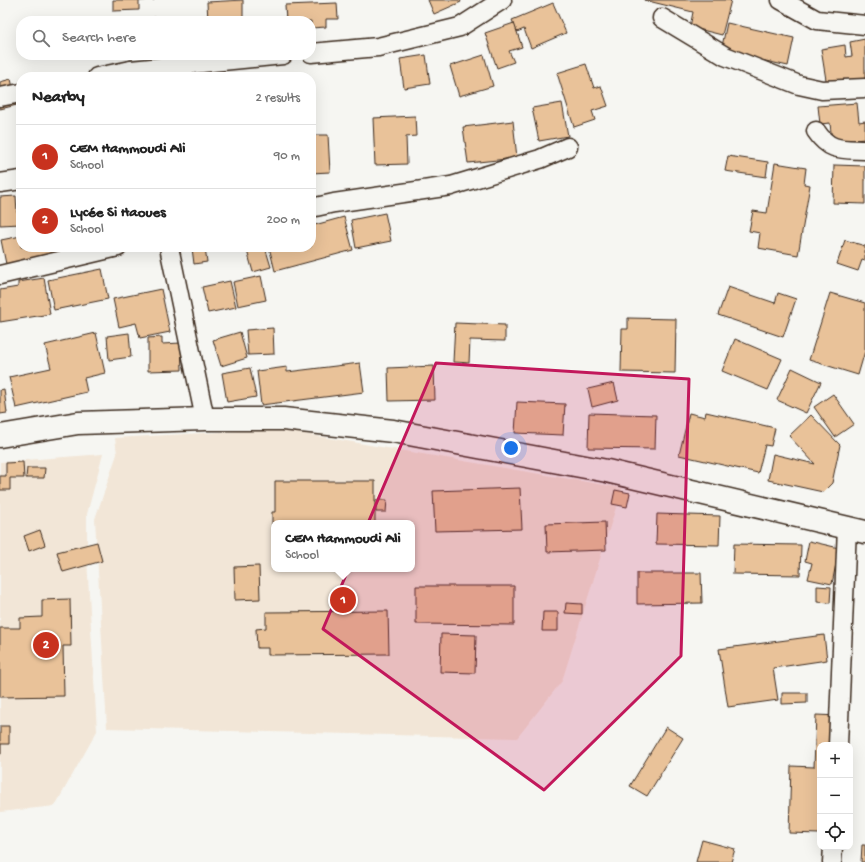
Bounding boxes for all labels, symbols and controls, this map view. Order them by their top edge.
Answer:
search box [16,16,316,60]
icon: search [30,27,52,49]
text: Search here [62,29,136,47]
text: Nearby [32,88,85,108]
text: 2 results [255,91,300,106]
text: CEM Hammoudi Ali [70,140,185,158]
text: 1 [42,149,48,164]
text: 90 m [274,149,300,164]
text: School [70,158,104,173]
text: Lycée Si Haoues [70,204,166,222]
text: 2 [42,213,48,228]
text: 200 m [267,213,300,228]
text: School [70,222,104,237]
your location [501,438,521,458]
popup [271,520,415,572]
text: CEM Hammoudi Ali [285,530,401,548]
text: School [285,548,319,563]
pin: 1 [330,585,356,615]
pin: 2 [33,630,59,660]
map controls [817,742,853,850]
button: + [817,742,853,778]
button: − [817,778,853,814]
button: locate [817,814,853,850]

